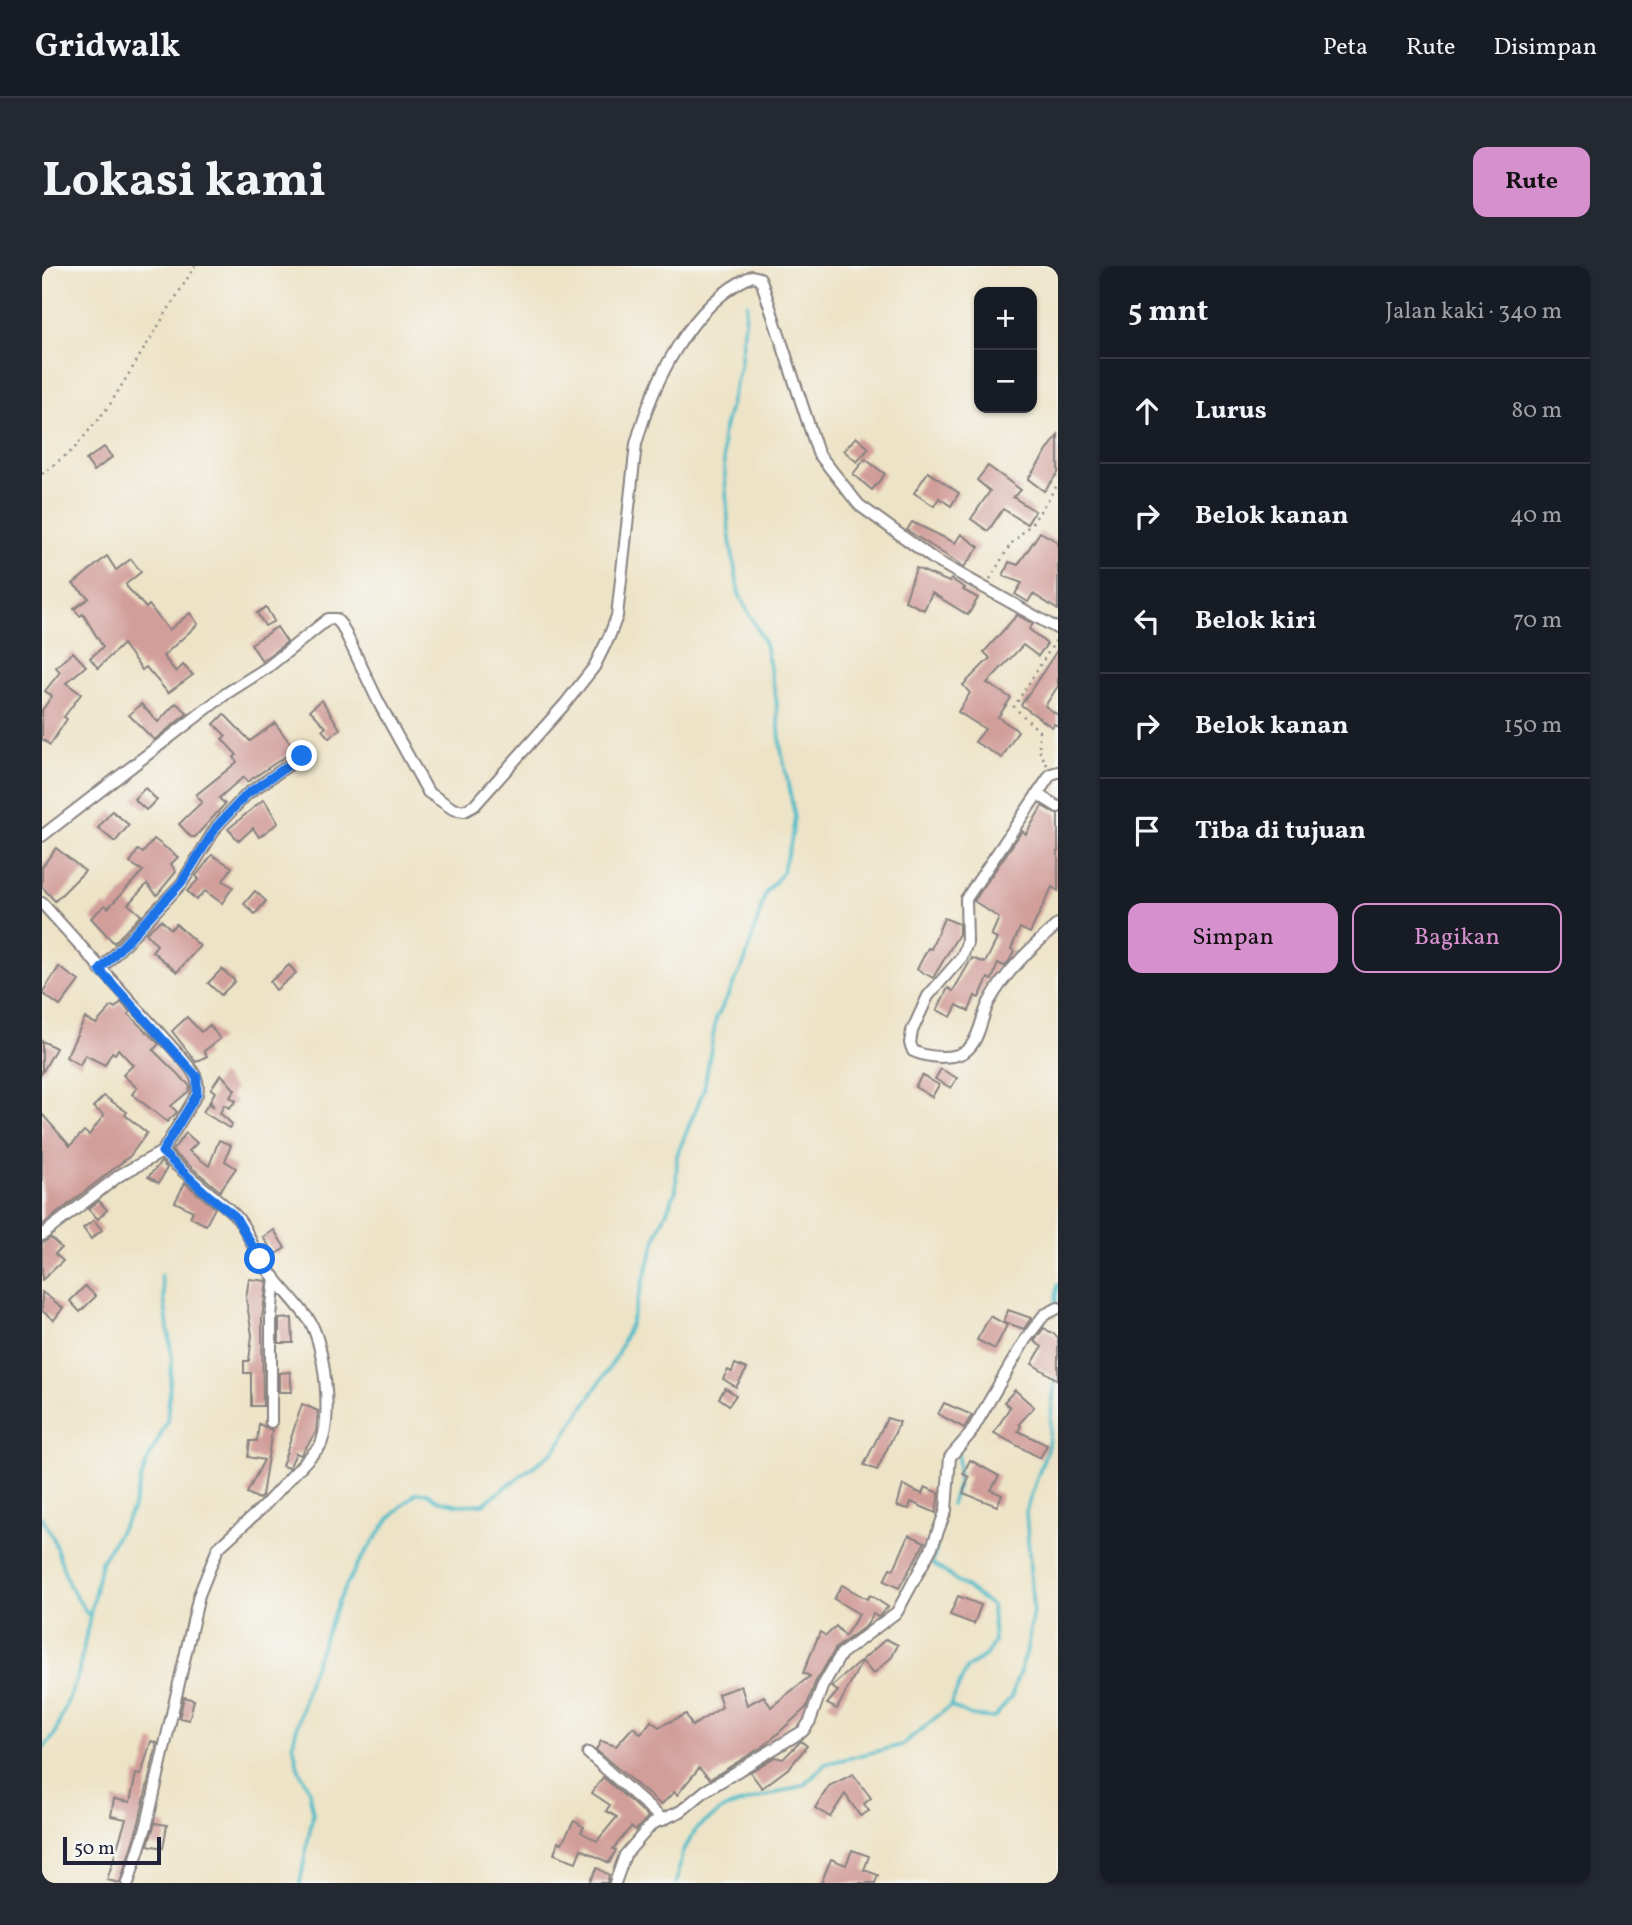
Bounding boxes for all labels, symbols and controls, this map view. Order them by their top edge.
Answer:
text: Gridwalk [35,25,180,71]
text: Peta [1323,31,1368,65]
text: Rute [1406,31,1455,65]
text: Disimpan [1493,31,1597,65]
button: Rute [1473,147,1590,217]
text: Lokasi kami [42,148,326,217]
map controls [974,287,1037,413]
button: + [974,287,1037,350]
text: 5 mnt [1128,291,1208,333]
text: Jalan kaki · 340 m [1385,296,1562,328]
button: − [974,350,1037,413]
icon: ahead [1128,392,1166,430]
text: Lurus [1195,393,1267,429]
text: 80 m [1512,395,1562,427]
icon: right [1128,497,1166,535]
text: Belok kanan [1195,498,1349,534]
text: 40 m [1510,500,1562,532]
icon: left [1128,602,1166,640]
text: Belok kiri [1195,603,1317,639]
text: 70 m [1513,605,1562,637]
icon: right [1128,707,1166,745]
text: Belok kanan [1195,708,1349,744]
text: 150 m [1504,710,1562,742]
route end [286,740,317,771]
icon: arrive [1128,812,1166,850]
text: Tiba di tujuan [1195,813,1366,849]
button: Simpan [1128,903,1338,973]
button: Bagikan [1352,903,1562,973]
route start [244,1243,275,1274]
scale bar [63,1834,161,1866]
text: 50 m [74,1836,115,1862]

